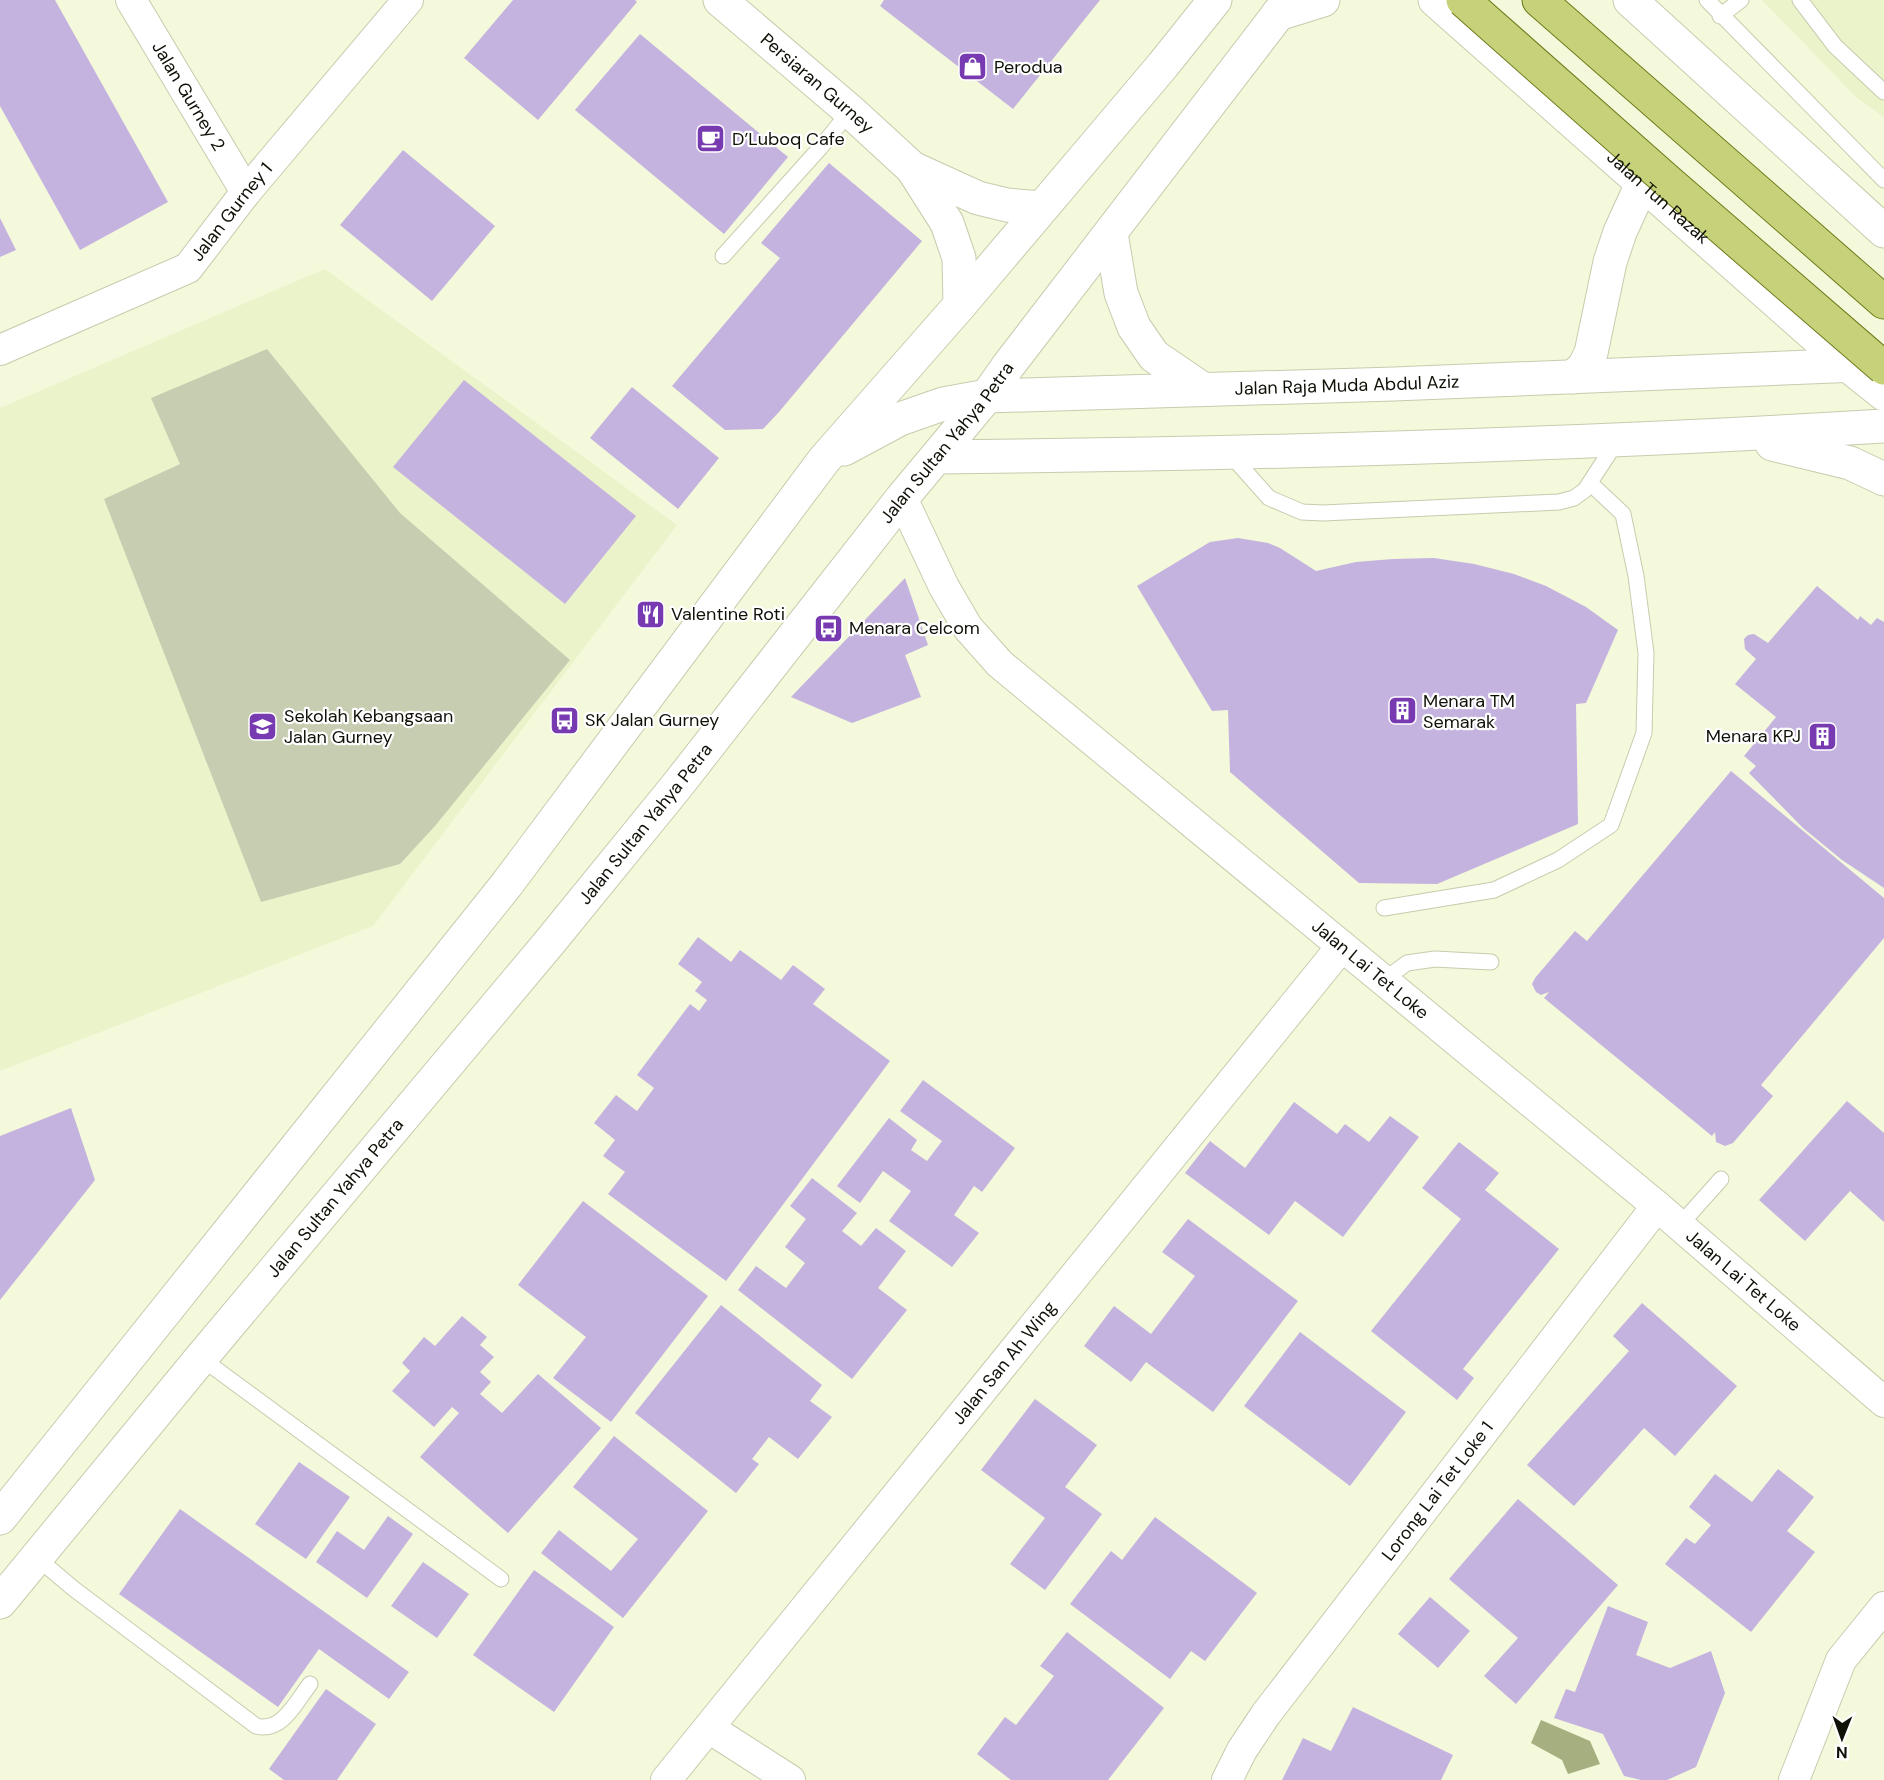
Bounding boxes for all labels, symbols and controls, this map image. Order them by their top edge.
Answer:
street label: Persiaran Gurney [755,28,879,139]
street label: Jalan Gurney 2 [146,37,231,155]
shop icon: Perodua [957,51,989,83]
place label: Perodua [994,55,1063,79]
cafe icon: D’Luboq Cafe [695,123,727,155]
place label: D’Luboq Cafe [732,127,845,151]
street label: Jalan Tun Razak [1602,145,1715,249]
street label: Jalan Gurney 1 [185,158,278,266]
street label: Jalan Sultan Yahya Petra [875,357,1019,528]
street label: Jalan Raja Muda Abdul Aziz [1234,369,1460,401]
restaurant icon: Valentine Roti [634,598,666,630]
place label: Valentine Roti [671,602,785,626]
bus stop icon: Menara Celcom [812,612,844,644]
place label: Menara Celcom [849,616,980,640]
place label: Menara TM Semarak [1423,689,1515,734]
building icon: Menara TM Semarak [1386,695,1418,727]
place label: Sekolah Kebangsaan Jalan Gurney [284,704,453,749]
bus stop icon: SK Jalan Gurney [548,704,580,736]
place label: SK Jalan Gurney [585,708,719,732]
school or university icon: Sekolah Kebangsaan Jalan Gurney [247,710,279,742]
building icon: Menara KPJ [1806,720,1838,752]
place label: Menara KPJ [1706,724,1801,748]
street label: Jalan Sultan Yahya Petra [573,738,718,910]
street label: Jalan Lai Tet Loke [1307,914,1434,1025]
street label: Jalan Sultan Yahya Petra [261,1113,409,1283]
street label: Jalan Lai Tet Loke [1681,1224,1806,1337]
street label: Jalan San Ah Wing [947,1296,1061,1430]
street label: Lorong Lai Tet Loke 1 [1376,1417,1499,1566]
north arrow [1812,1708,1872,1768]
text: N [1836,1742,1848,1763]

